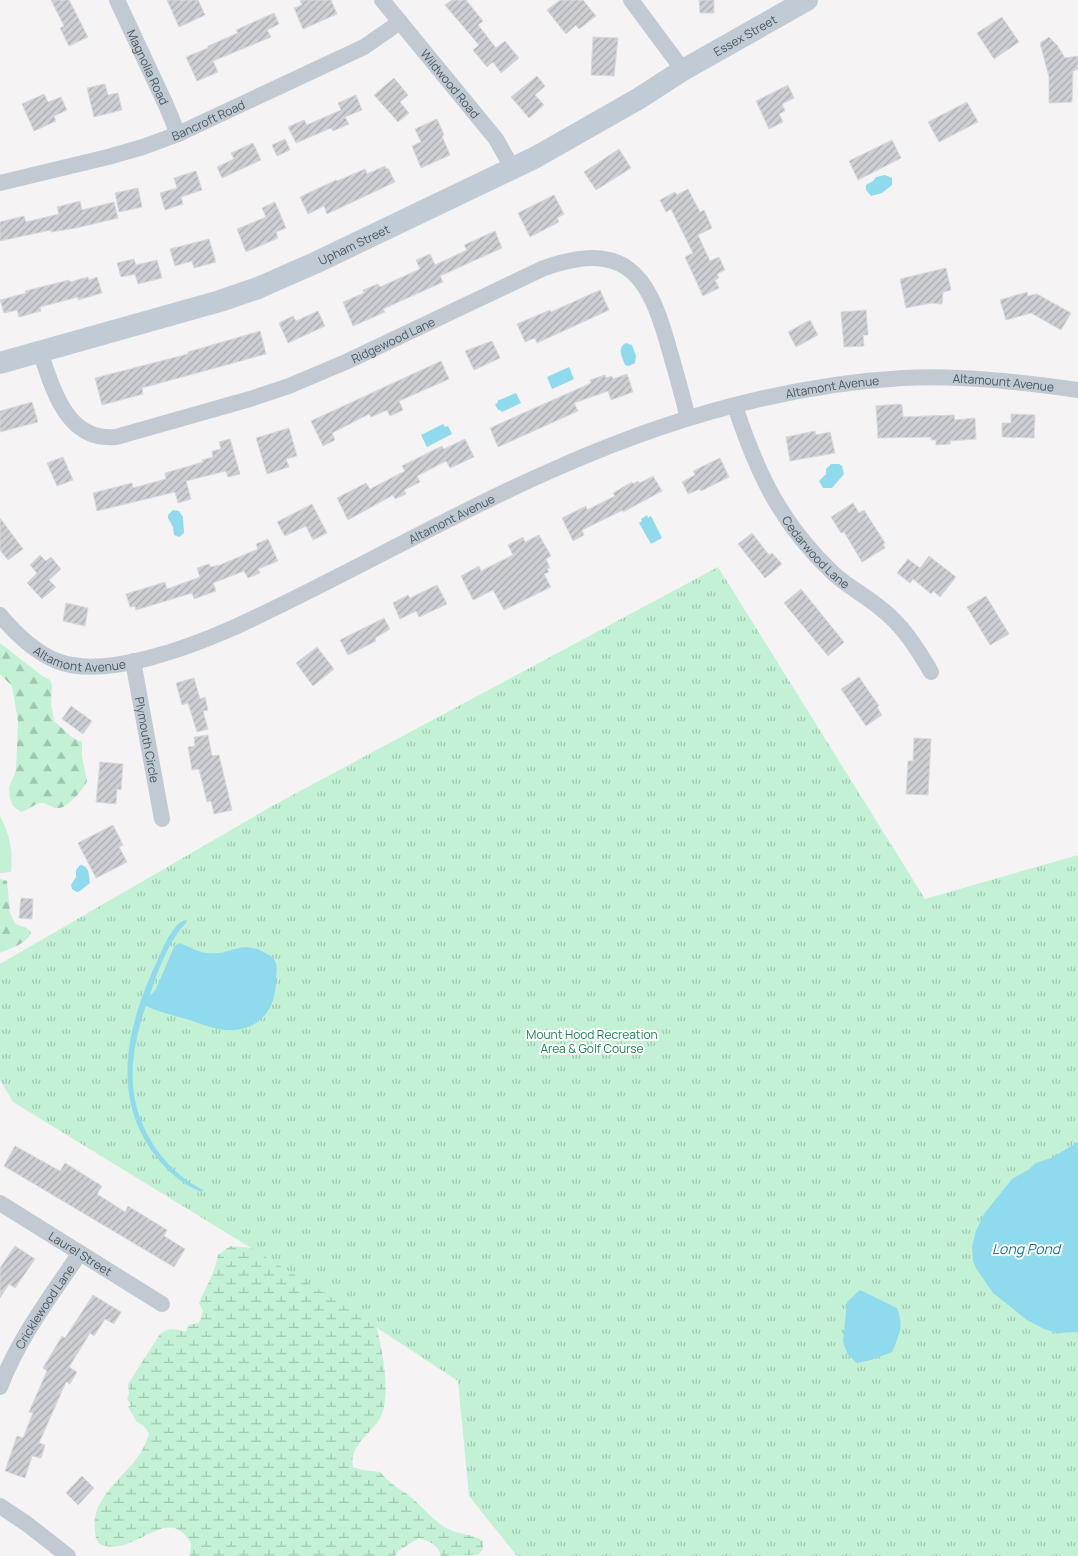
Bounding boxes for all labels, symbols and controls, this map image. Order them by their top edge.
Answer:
street label: Essex Street [710,10,780,60]
street label: Magnolia Road [123,27,173,107]
street label: Wildwood Road [417,45,484,122]
street label: Bancroft Road [169,95,247,144]
street label: Upham Street [315,220,392,269]
street label: Ridgewood Lane [348,313,438,367]
street label: Altamount Avenue [952,369,1055,395]
street label: Altamont Avenue [784,371,880,402]
street label: Altamont Avenue [405,490,497,547]
street label: Cedarwood Lane [778,512,853,592]
street label: Altamont Avenue [30,642,127,675]
street label: Plymouth Circle [131,695,164,784]
park label: Mount Hood Recreation Area & Golf Course [526,1026,658,1057]
street label: Laurel Street [46,1227,116,1280]
water label: Long Pond [992,1239,1062,1258]
street label: Cricklewood Lane [11,1261,78,1352]

